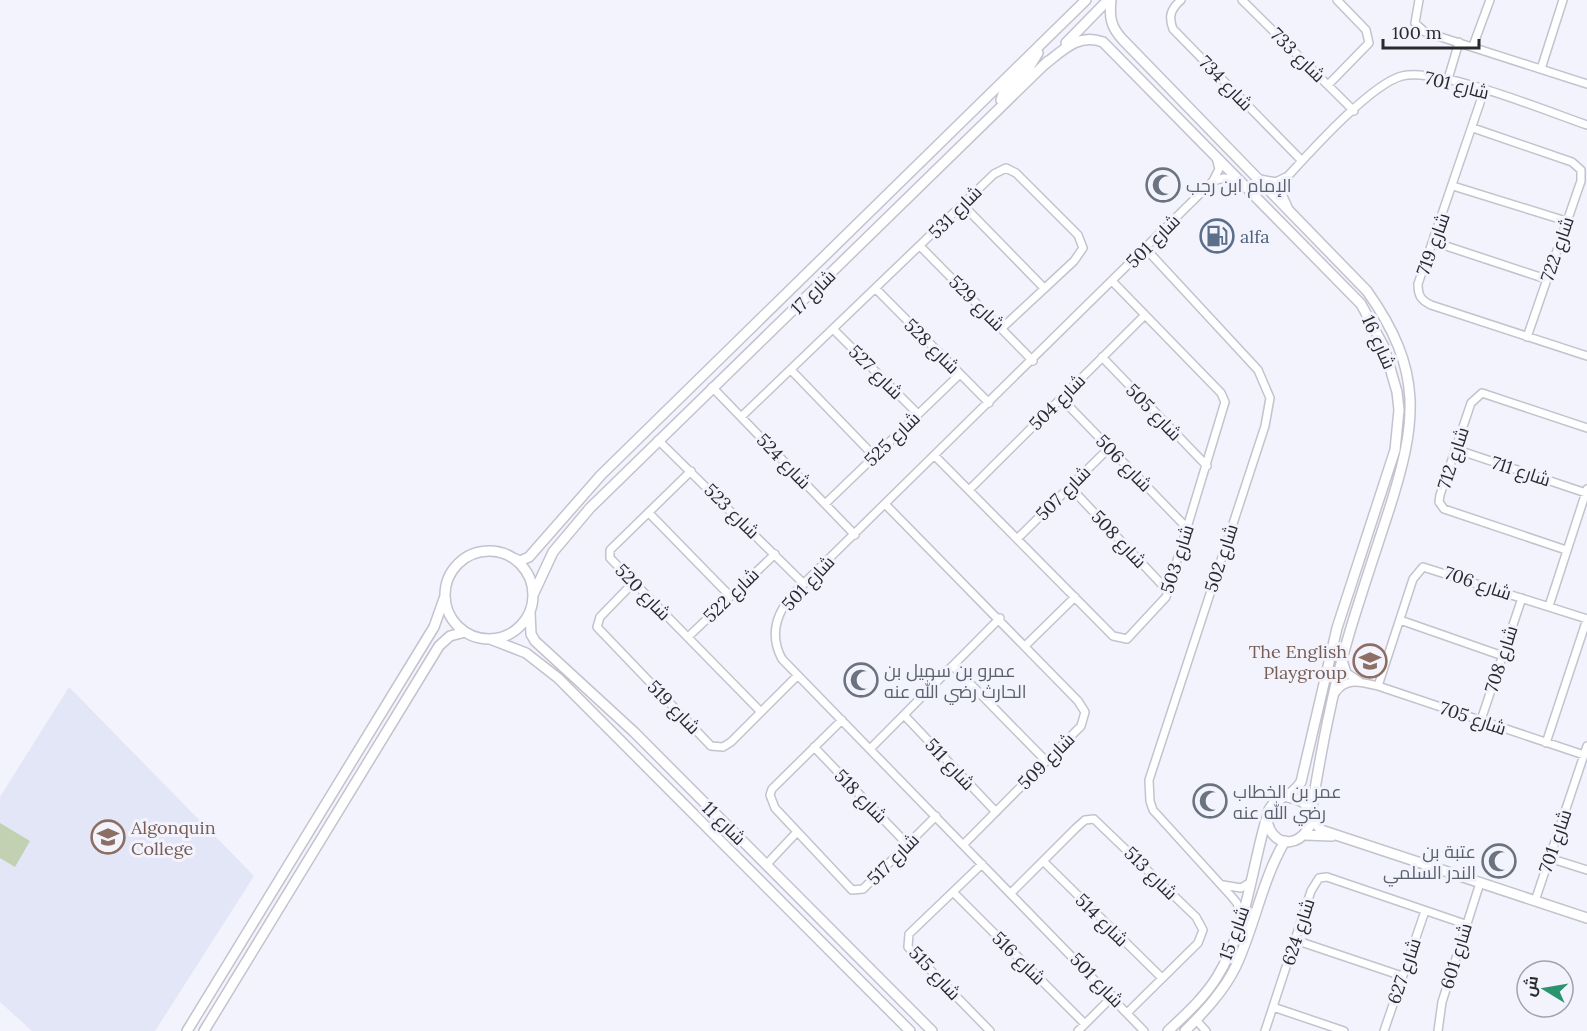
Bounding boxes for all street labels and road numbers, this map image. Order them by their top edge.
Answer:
street label: شارع 733 [1265,23,1330,88]
street label: شارع 734 [1193,51,1258,116]
street label: شارع 701 [1422,66,1492,105]
street label: شارع 531 [924,181,987,244]
street label: شارع 501 [1121,209,1186,274]
street label: شارع 719 [1411,210,1456,279]
street label: شارع 722 [1535,213,1580,285]
street label: شارع 17 [786,265,841,320]
street label: شارع 529 [944,270,1010,336]
street label: شارع 16 [1356,311,1401,373]
street label: شارع 528 [899,313,965,379]
street label: شارع 527 [843,340,908,405]
street label: شارع 504 [1024,369,1091,436]
street label: شارع 505 [1121,379,1187,446]
street label: شارع 525 [859,407,925,472]
street label: شارع 712 [1432,424,1475,492]
street label: شارع 524 [751,428,816,494]
street label: شارع 506 [1090,429,1157,497]
street label: شارع 711 [1488,451,1554,492]
street label: شارع 507 [1031,461,1096,526]
street label: شارع 523 [699,479,764,544]
street label: شارع 508 [1086,505,1152,573]
street label: شارع 502 [1199,521,1244,595]
street label: شارع 503 [1155,522,1200,596]
street label: شارع 501 [777,551,840,616]
street label: شارع 520 [610,559,676,626]
street label: شارع 706 [1441,561,1515,606]
street label: شارع 522 [698,563,764,628]
street label: شارع 708 [1479,623,1524,696]
street label: شارع 519 [642,675,705,740]
street label: شارع 705 [1436,696,1509,741]
street label: شارع 509 [1013,728,1080,795]
street label: شارع 511 [920,733,980,795]
street label: شارع 518 [829,764,892,828]
street label: شارع 11 [697,796,751,850]
street label: شارع 701 [1533,806,1578,876]
street label: شارع 517 [862,828,925,891]
street label: شارع 513 [1119,842,1182,905]
street label: شارع 514 [1070,889,1133,952]
street label: شارع 624 [1276,896,1321,969]
street label: شارع 15 [1214,903,1255,964]
street label: شارع 601 [1435,920,1478,992]
street label: شارع 516 [987,926,1051,990]
street label: شارع 627 [1382,935,1427,1007]
street label: شارع 515 [903,941,966,1006]
street label: شارع 501 [1065,948,1129,1013]

